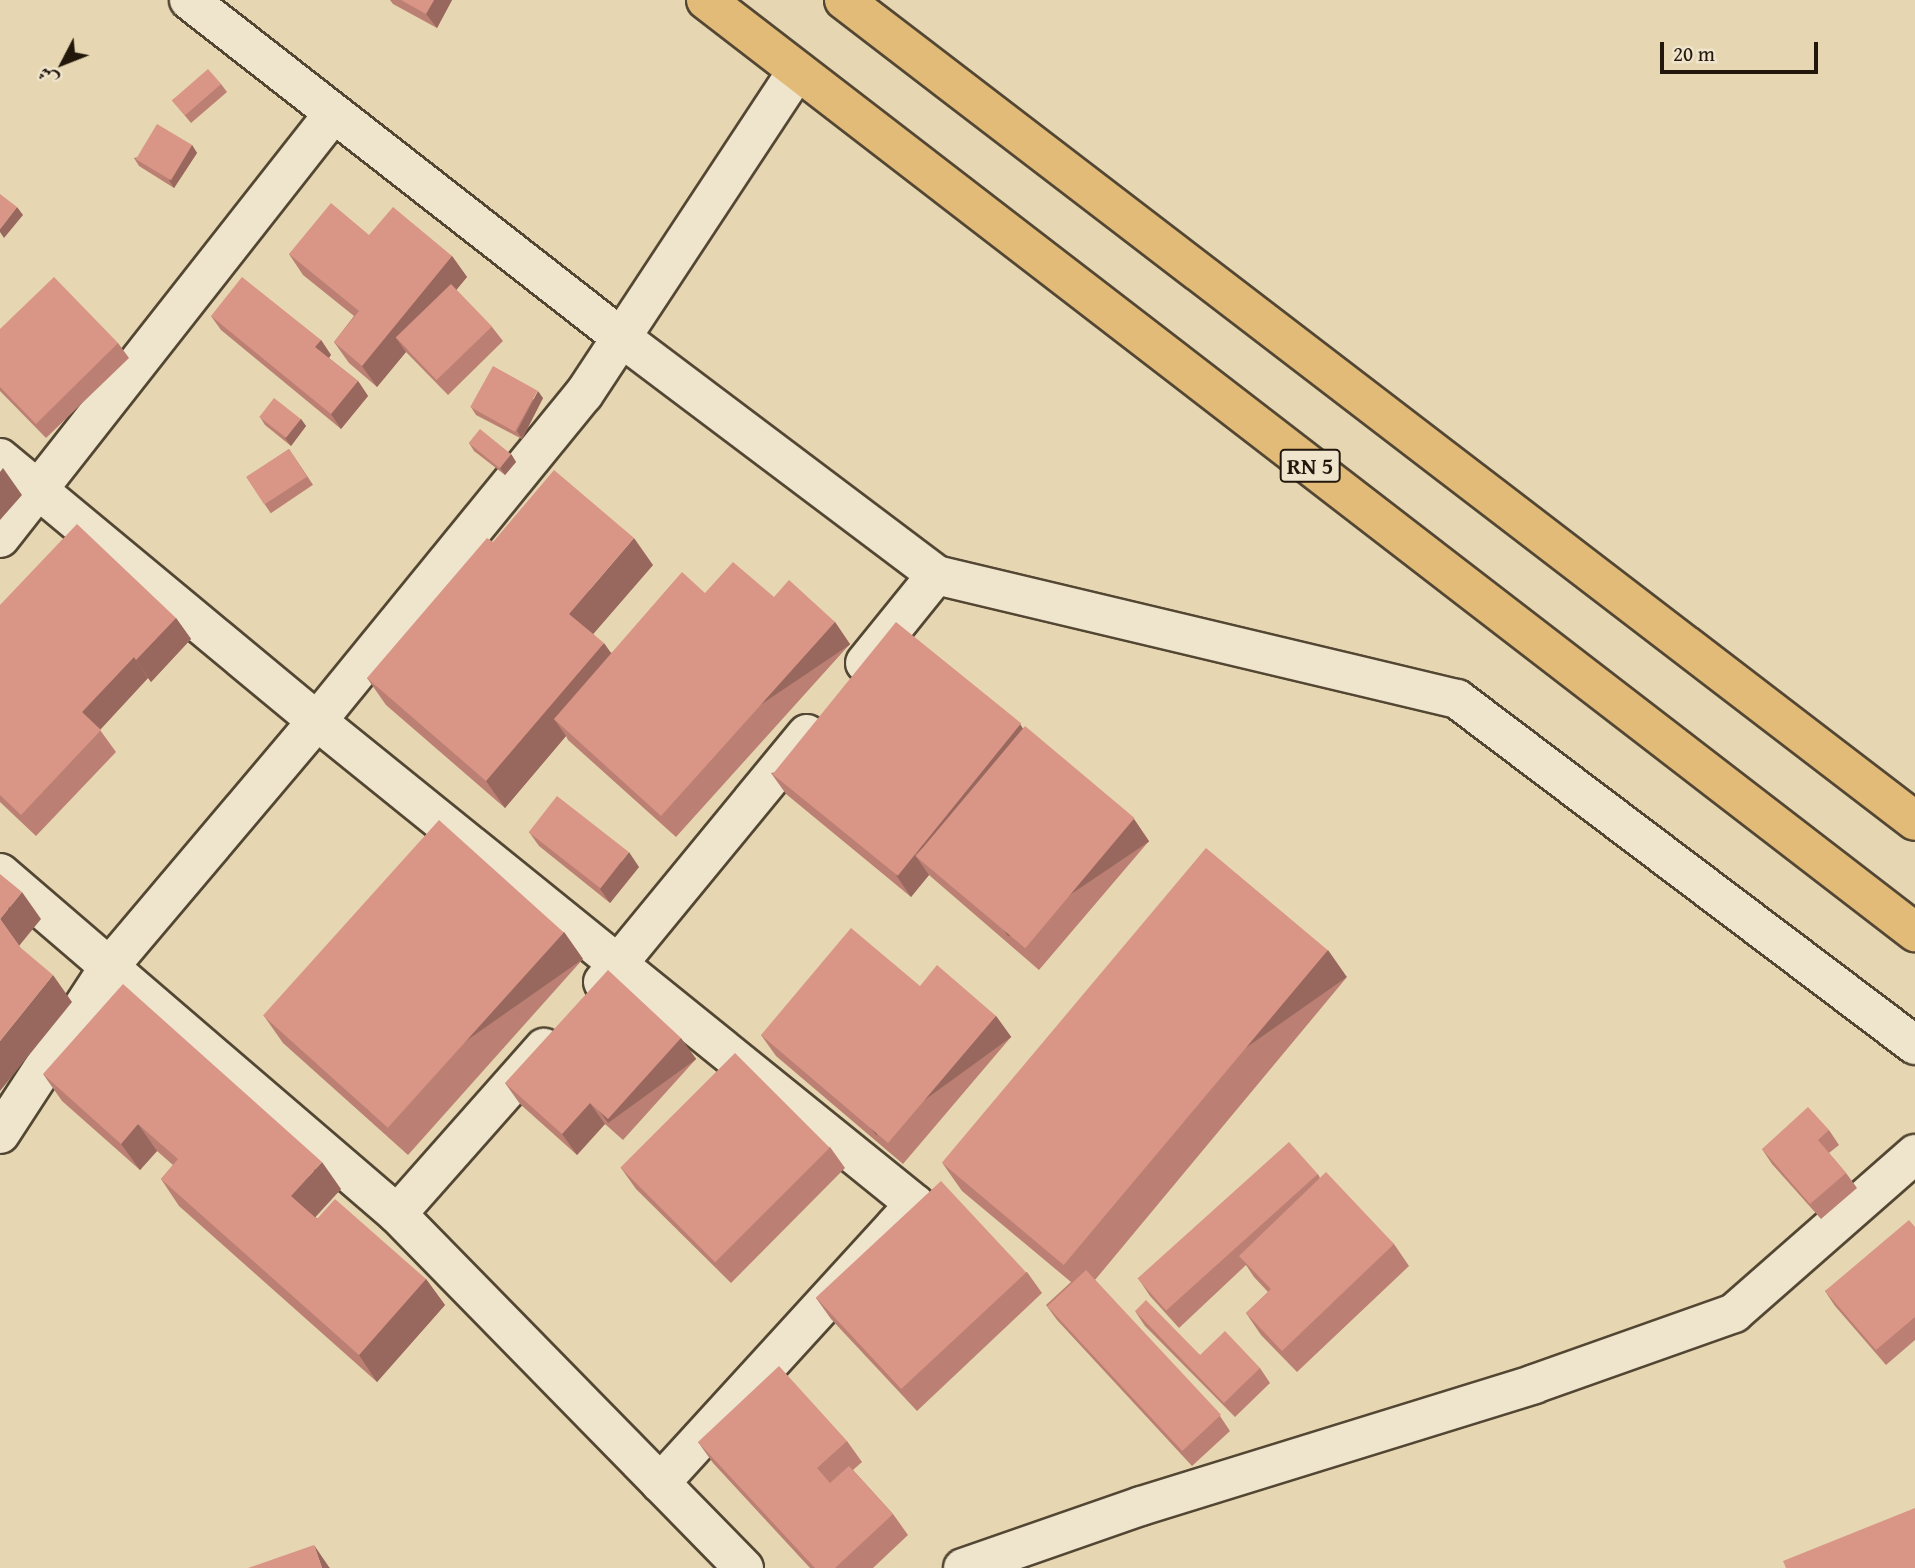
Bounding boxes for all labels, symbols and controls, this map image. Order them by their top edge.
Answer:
north arrow [28,28,98,98]
scale bar [1663,28,1820,72]
text: 20 m [1673,38,1715,69]
text: ش [31,61,64,93]
road number: RN 5 [1278,446,1342,486]

